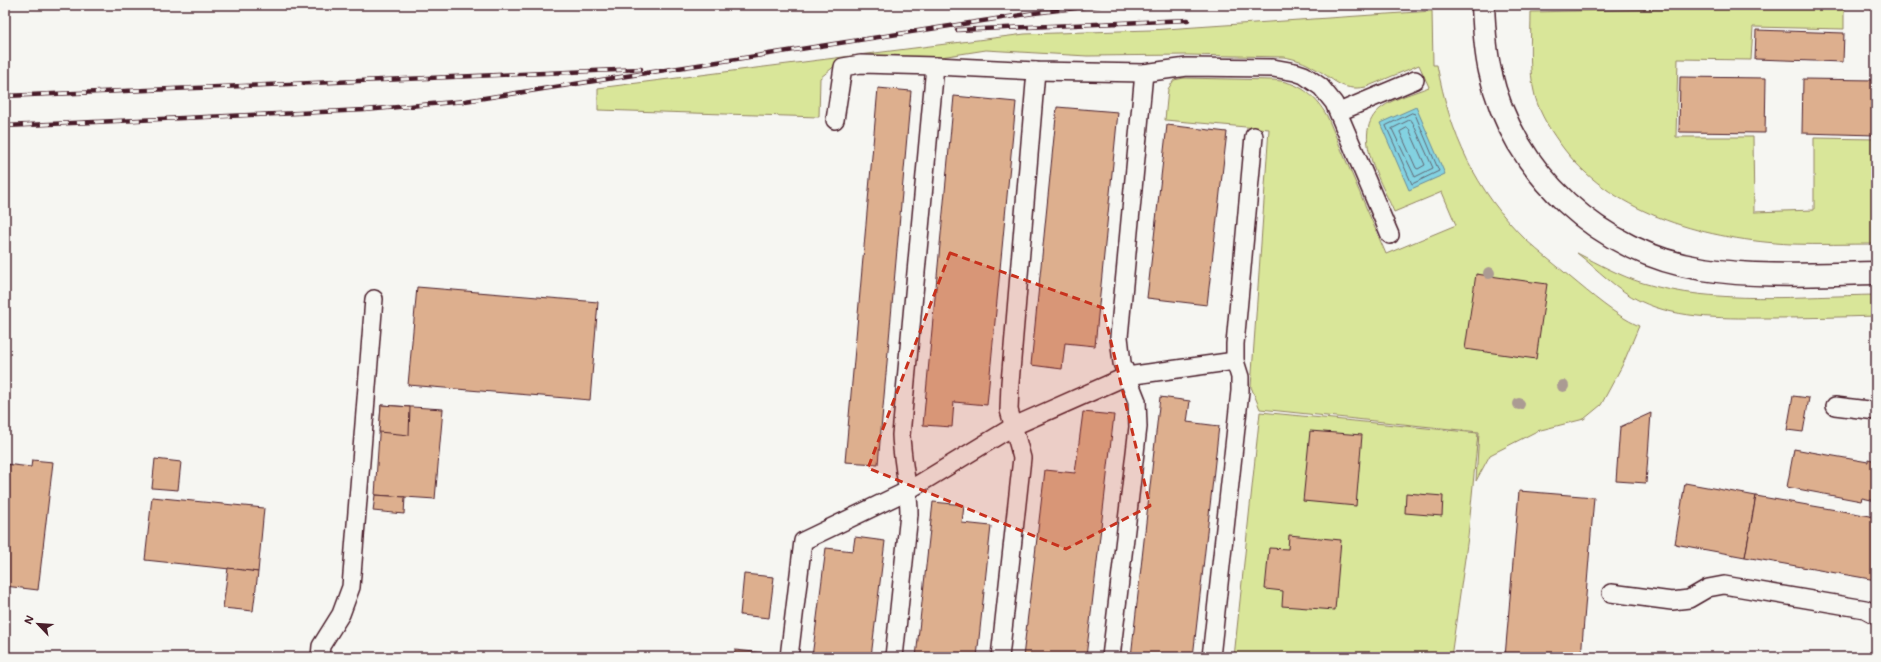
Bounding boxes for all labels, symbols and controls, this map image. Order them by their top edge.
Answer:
north arrow [18,604,58,644]
text: N [20,613,37,627]

